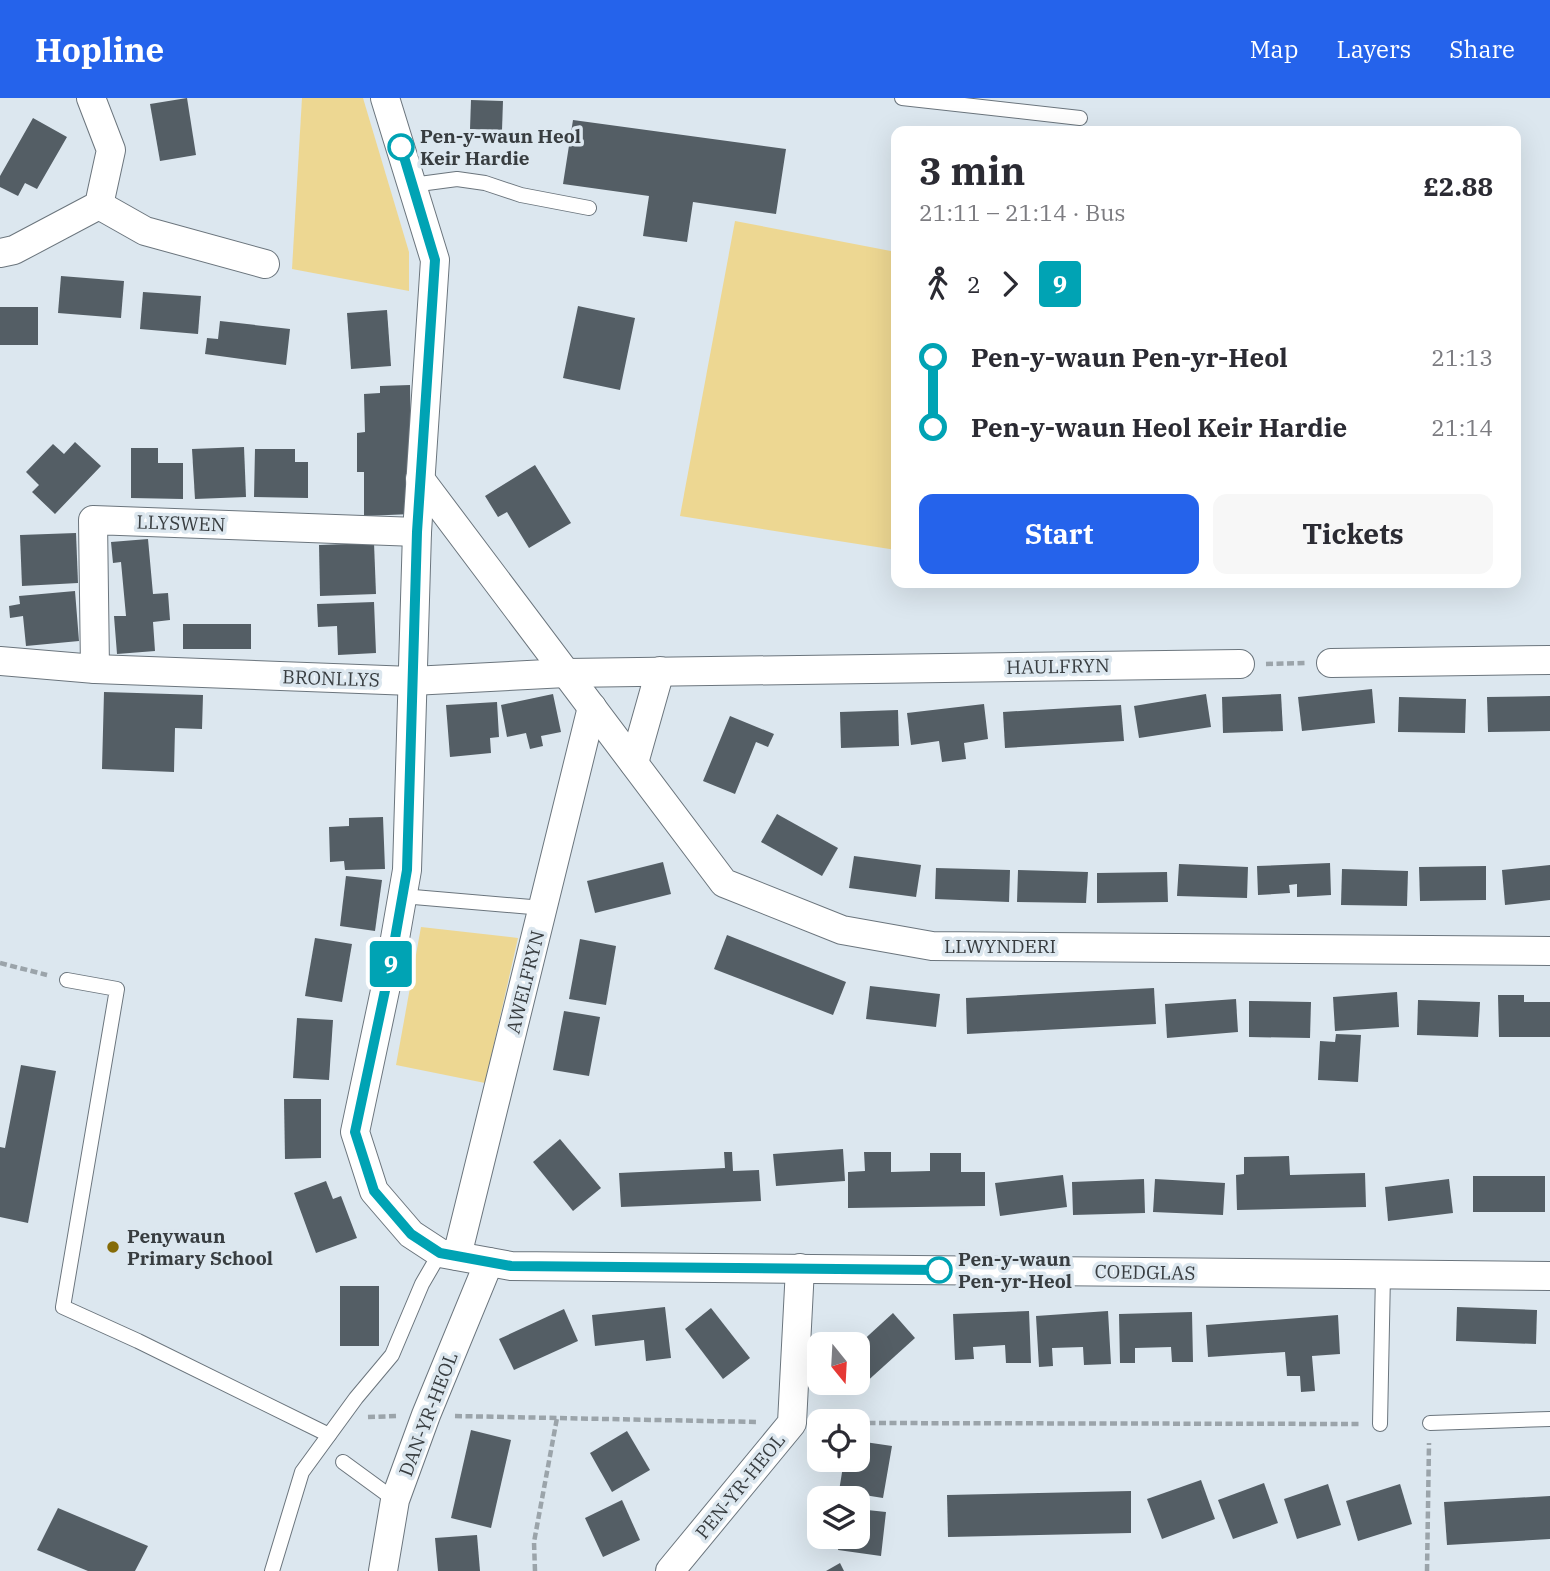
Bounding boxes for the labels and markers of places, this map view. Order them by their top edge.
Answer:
place label: Pen-y-waun Heol Keir Hardie [420,124,581,170]
marker: Pen-y-waun Heol Keir Hardie [388,134,414,160]
place label: Penywaun Primary School [127,1224,273,1270]
marker: Penywaun Primary School [105,1239,121,1255]
place label: Pen-y-waun Pen-yr-Heol [958,1247,1072,1293]
marker: Pen-y-waun Pen-yr-Heol [926,1257,952,1283]

